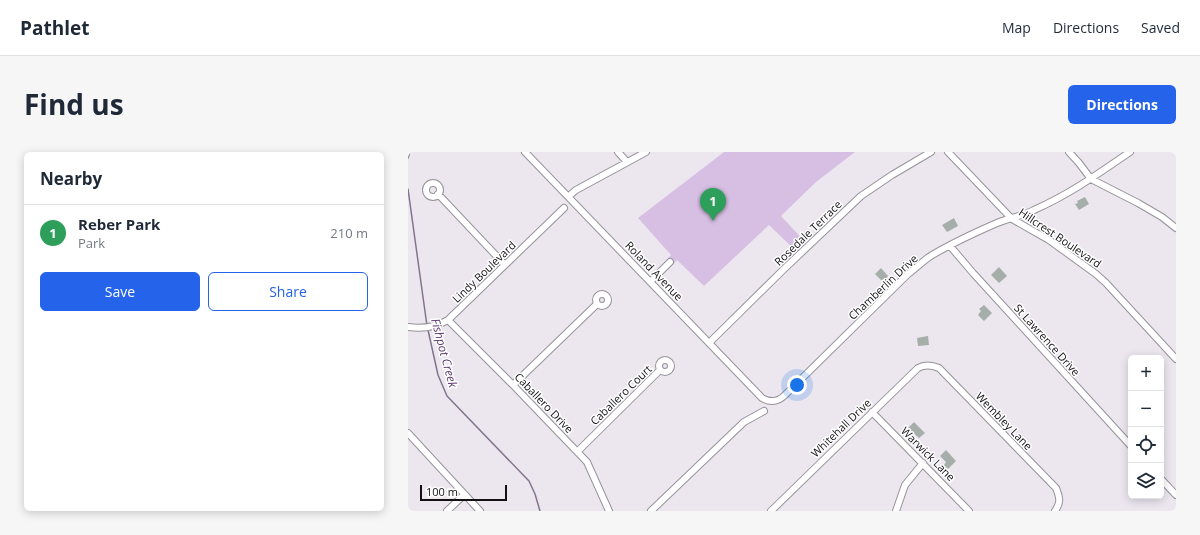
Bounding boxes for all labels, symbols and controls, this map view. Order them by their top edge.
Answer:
text: Pathlet [20,15,89,41]
text: Map [1002,18,1031,37]
text: Directions [1053,18,1119,37]
text: Saved [1141,18,1180,37]
text: Find us [24,85,124,123]
button: Directions [1068,85,1176,124]
text: Nearby [40,167,102,190]
pin: 1 [700,188,726,221]
street label: Rosedale Terrace [771,197,845,269]
street label: Hillcrest Boulevard [1016,204,1105,271]
text: Reber Park [78,214,160,234]
text: 1 [49,224,57,242]
text: 210 m [330,224,368,242]
text: Park [78,234,105,252]
street label: Lindy Boulevard [449,238,519,306]
street label: Roland Avenue [622,238,686,304]
street label: Chamberlin Drive [845,251,920,323]
button: Save [40,272,200,311]
button: Share [208,272,368,311]
street label: St Lawrence Drive [1011,301,1084,379]
water label: Fishpot Creek [427,316,462,391]
map controls [1128,355,1164,499]
button: + [1128,355,1164,391]
street label: Caballero Court [587,361,655,428]
street label: Caballero Drive [512,369,577,436]
your location [787,375,807,395]
street label: Wembley Lane [973,388,1036,453]
button: − [1128,391,1164,427]
street label: Whitehall Drive [807,395,874,460]
street label: Warwick Lane [898,423,959,484]
button: locate [1128,427,1164,463]
button: layers [1128,463,1164,499]
scale bar [420,483,507,502]
text: 100 m [426,484,458,499]

